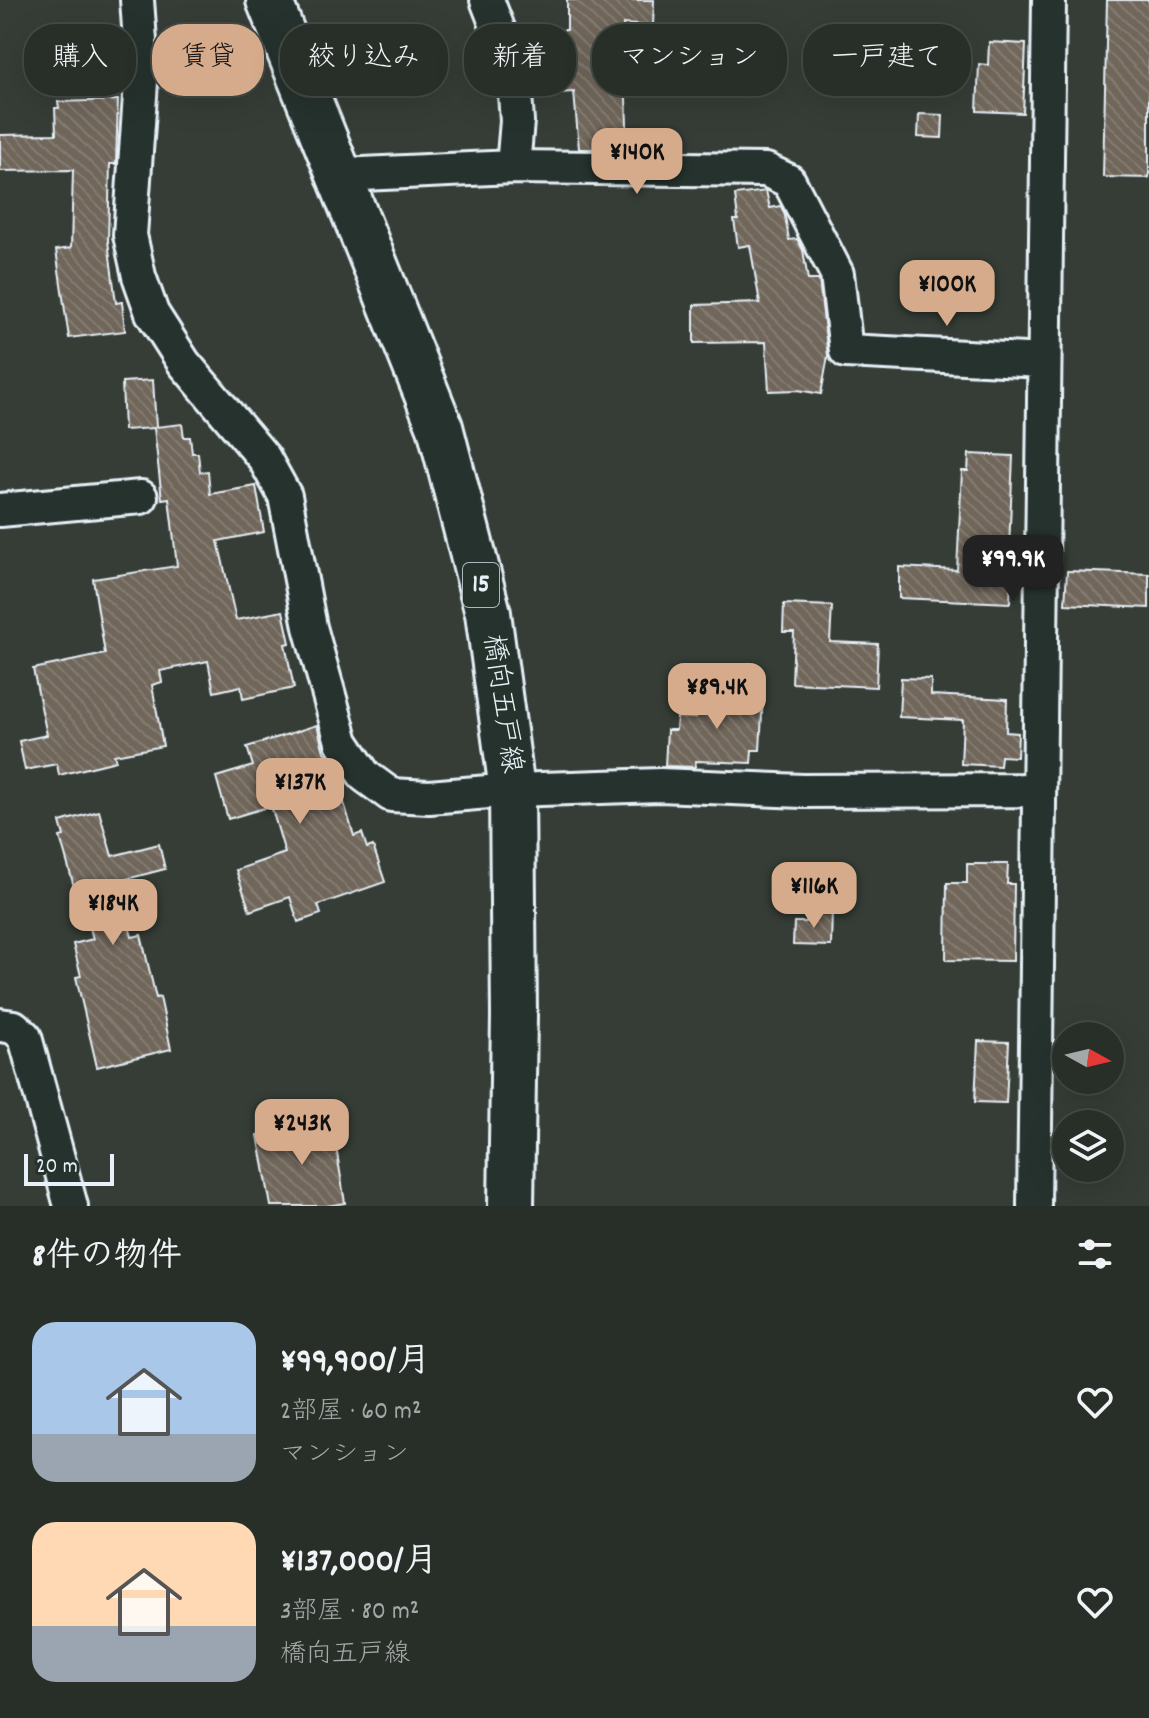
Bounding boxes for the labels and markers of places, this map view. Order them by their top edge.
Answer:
pin: ¥140K [581,128,693,196]
pin: ¥100K [891,260,1003,328]
pin: ¥99.9K [948,535,1078,603]
pin: ¥89.4K [652,663,782,731]
pin: ¥137K [244,758,356,826]
pin: ¥116K [758,862,870,930]
pin: ¥184K [57,879,169,947]
pin: ¥243K [246,1099,358,1167]

